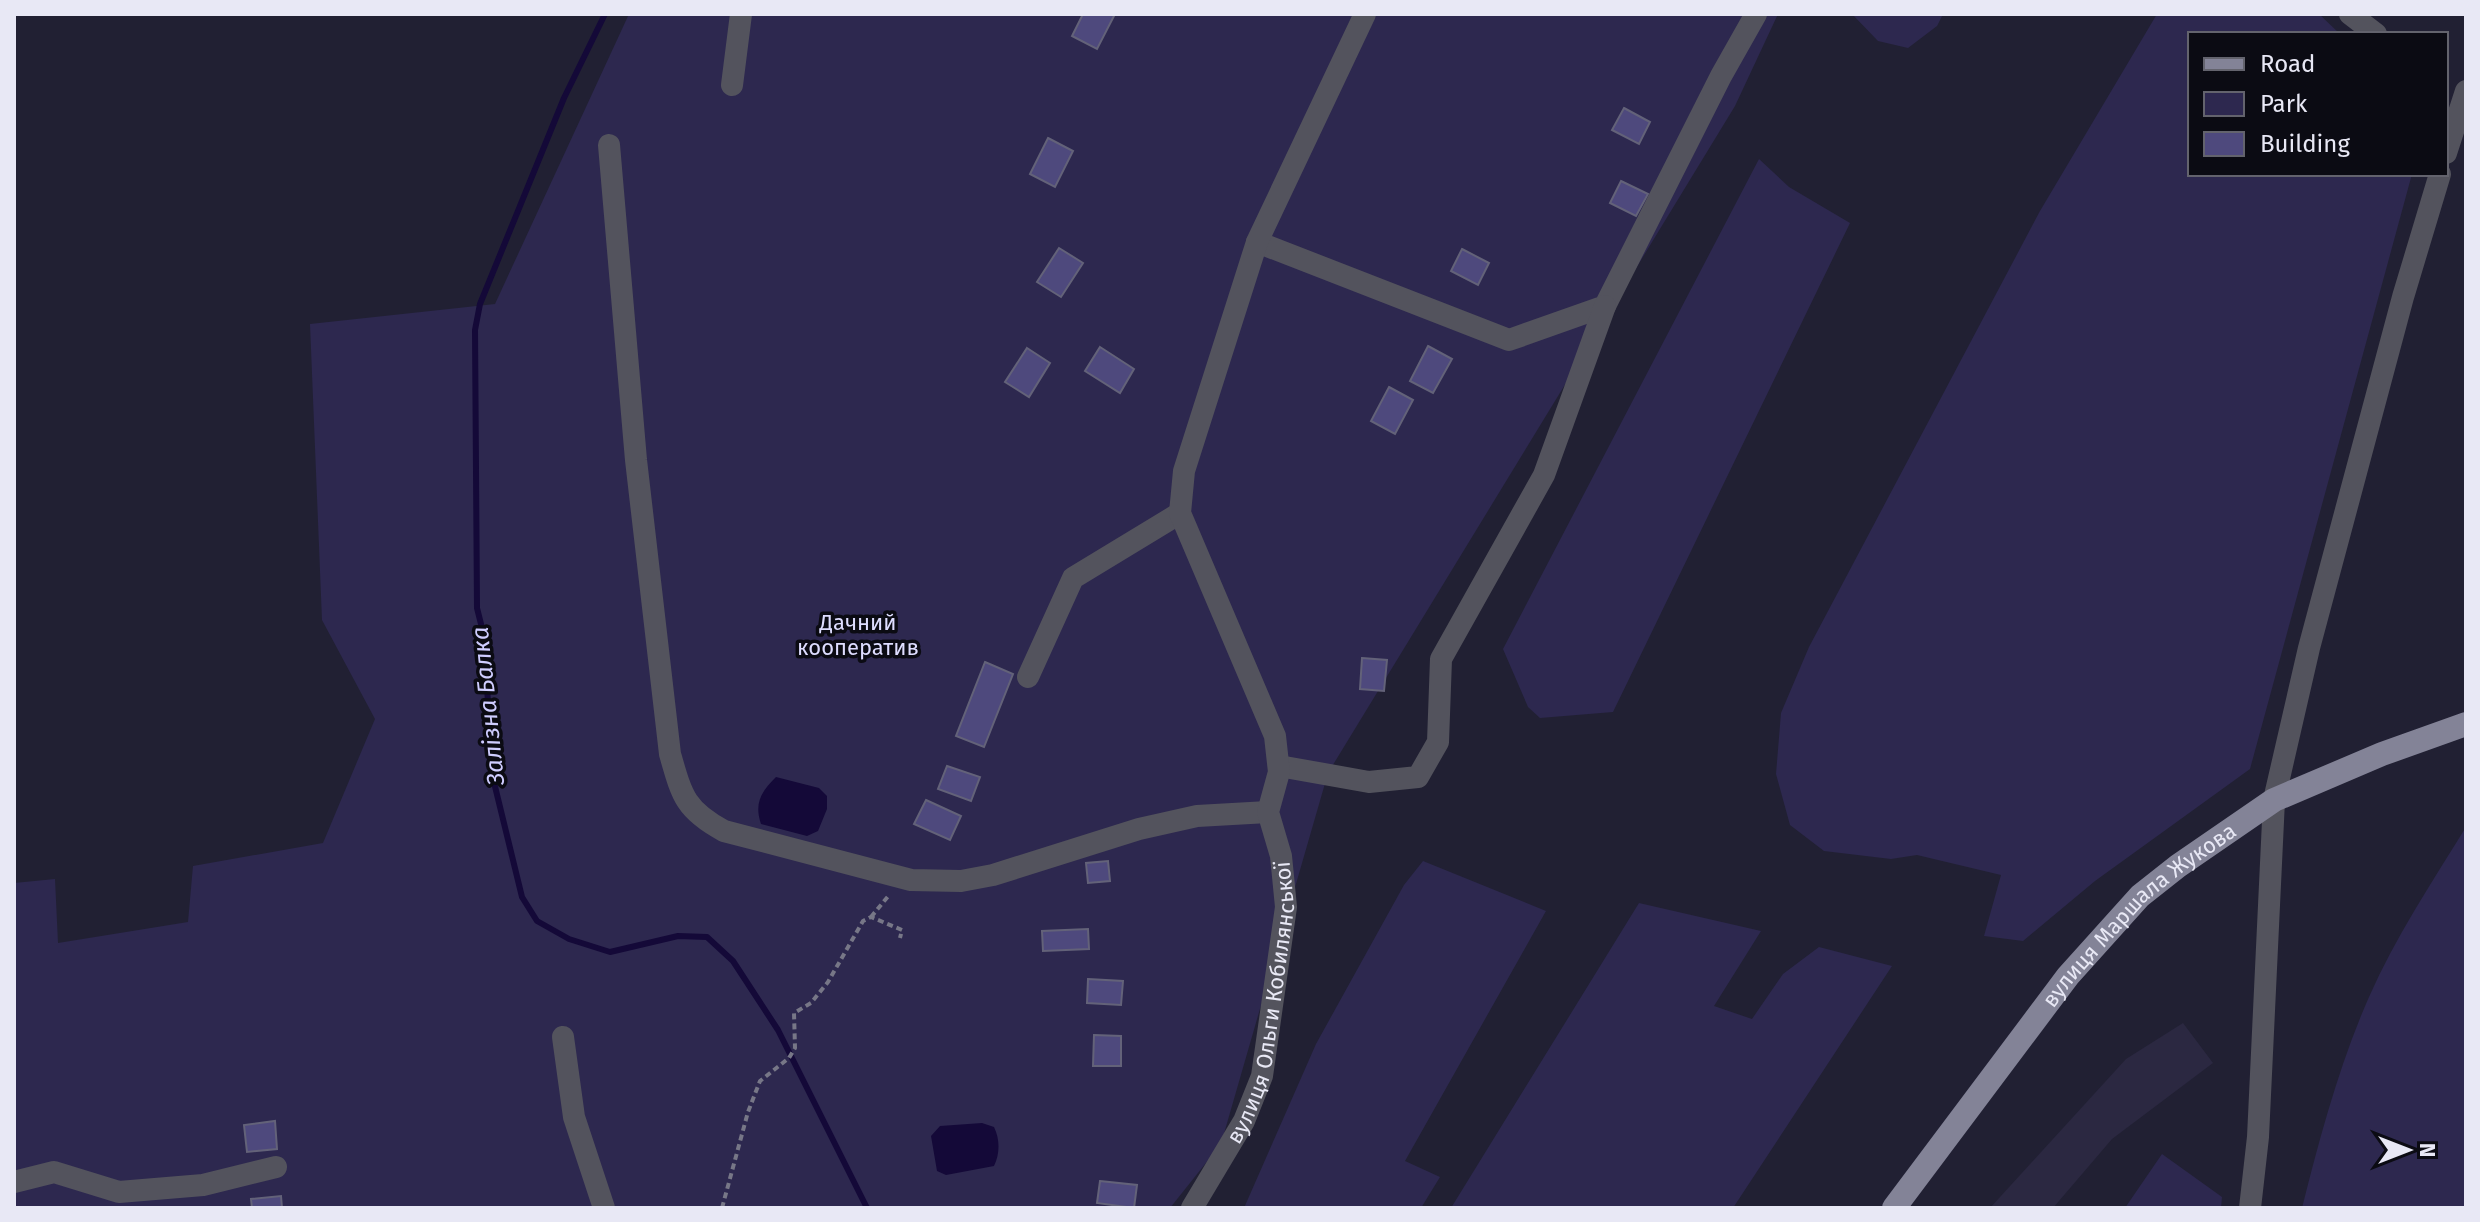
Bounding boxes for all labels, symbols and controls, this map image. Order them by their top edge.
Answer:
legend [2188,32,2448,176]
text: Road [2260,50,2315,78]
text: Park [2260,90,2308,118]
text: Building [2260,130,2350,158]
park label: Дачний кооператив [797,609,919,661]
water label: Залізна Балка [466,625,510,788]
street label: вулиця Маршала Жукова [2036,817,2241,1013]
street label: вулиця Ольги Кобилянської [1221,859,1300,1148]
north arrow [2368,1110,2448,1190]
text: N [2414,1143,2441,1157]

